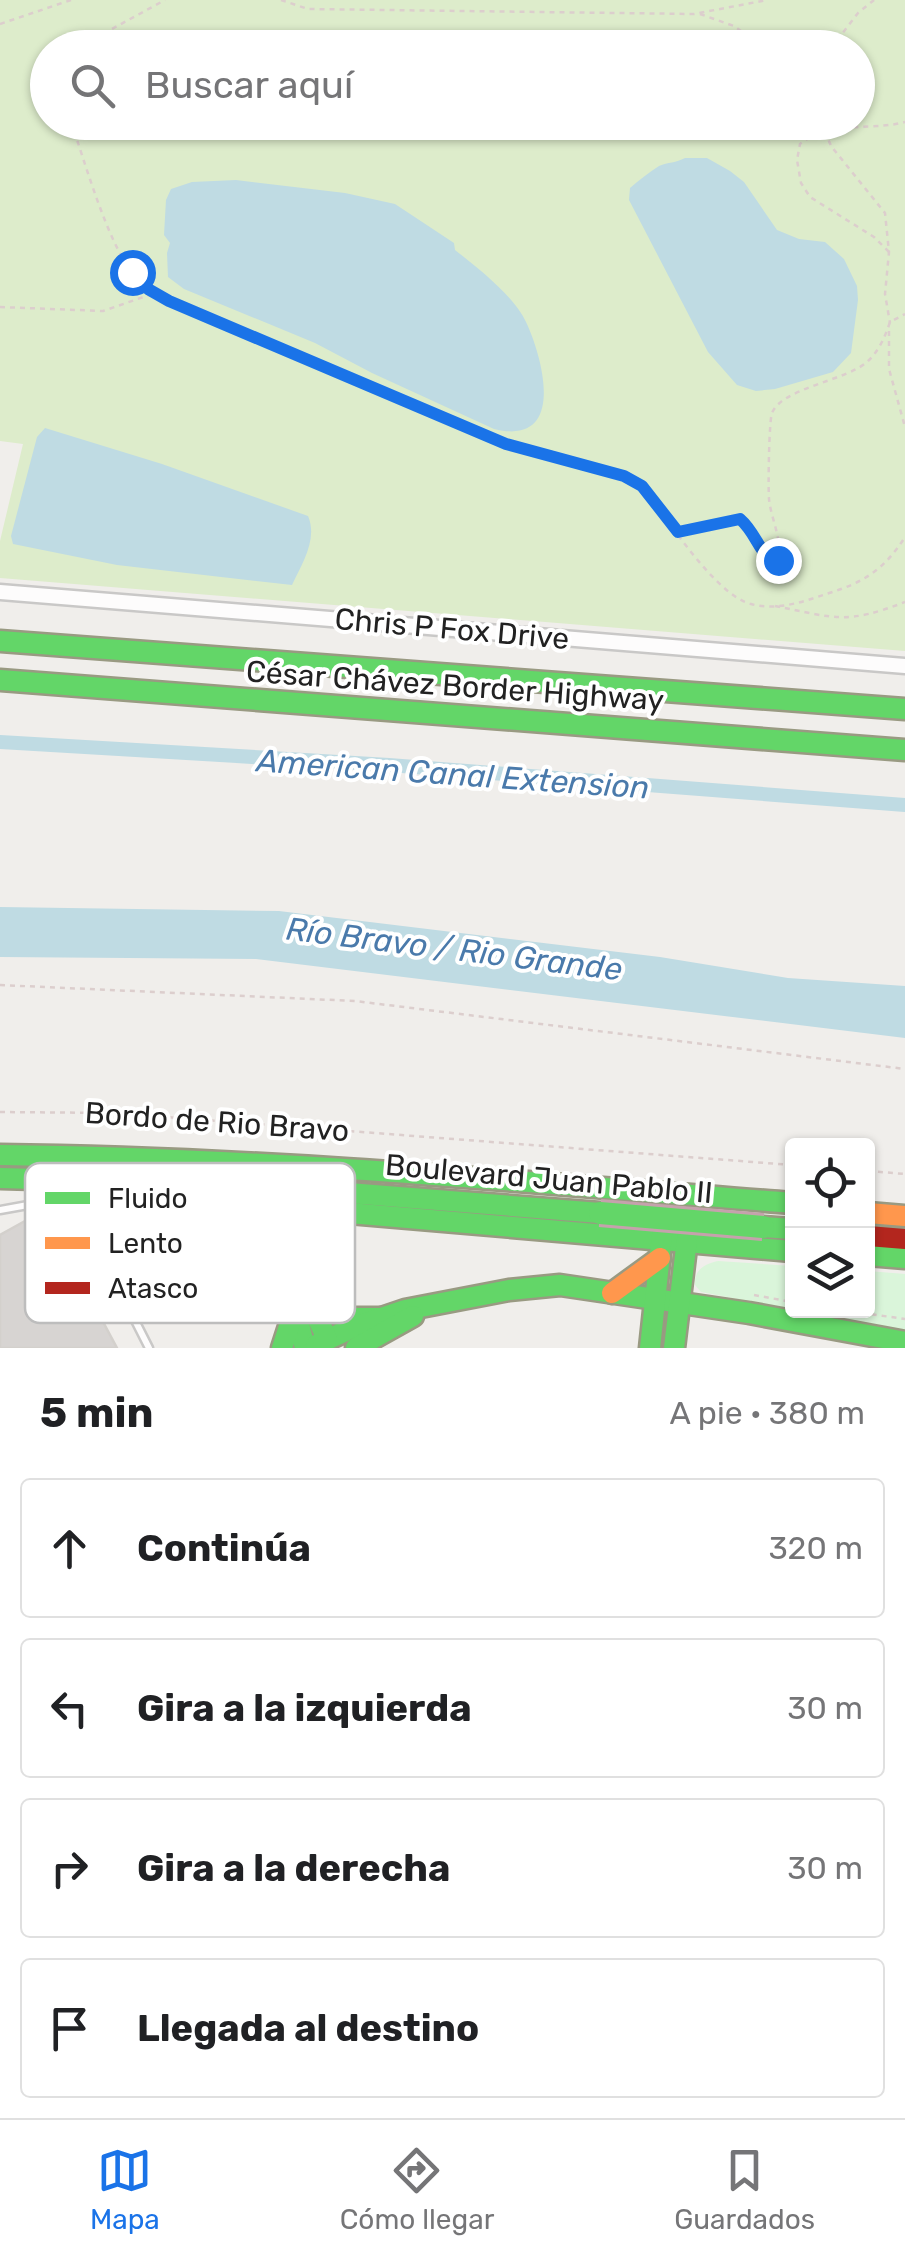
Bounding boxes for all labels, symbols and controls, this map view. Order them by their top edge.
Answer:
search box [30,30,875,140]
icon: search [65,58,120,113]
text: Buscar aquí [145,62,353,108]
route start [110,250,156,296]
route end [756,538,802,584]
street label: Chris P Fox Drive [333,601,571,657]
street label: César Chávez Border Highway [245,653,665,719]
water label: American Canal Extension [253,741,651,807]
water label: Río Bravo / Rio Grande [284,910,624,989]
street label: Bordo de Rio Bravo [84,1095,350,1149]
map controls [785,1138,875,1318]
button: locate [785,1138,875,1228]
street label: Boulevard Juan Pablo II [384,1147,714,1211]
legend [25,1163,355,1323]
text: Fluido [108,1182,188,1215]
text: Lento [108,1227,183,1260]
button: layers [785,1228,875,1318]
text: Atasco [108,1272,198,1305]
text: 5 min [40,1388,154,1438]
text: A pie · 380 m [669,1394,865,1432]
icon: ahead [42,1521,97,1576]
text: Continúa [137,1525,311,1571]
text: 320 m [768,1529,863,1567]
icon: left [42,1681,97,1736]
text: Gira a la izquierda [137,1685,472,1731]
text: 30 m [787,1689,863,1727]
icon: right [42,1841,97,1896]
text: Gira a la derecha [137,1845,450,1891]
text: 30 m [787,1849,863,1887]
icon: arrive [42,2001,97,2056]
text: Llegada al destino [137,2005,479,2051]
tab: Mapa [90,2143,160,2236]
tab: Cómo llegar [340,2143,494,2236]
tab: Guardados [674,2143,815,2236]

